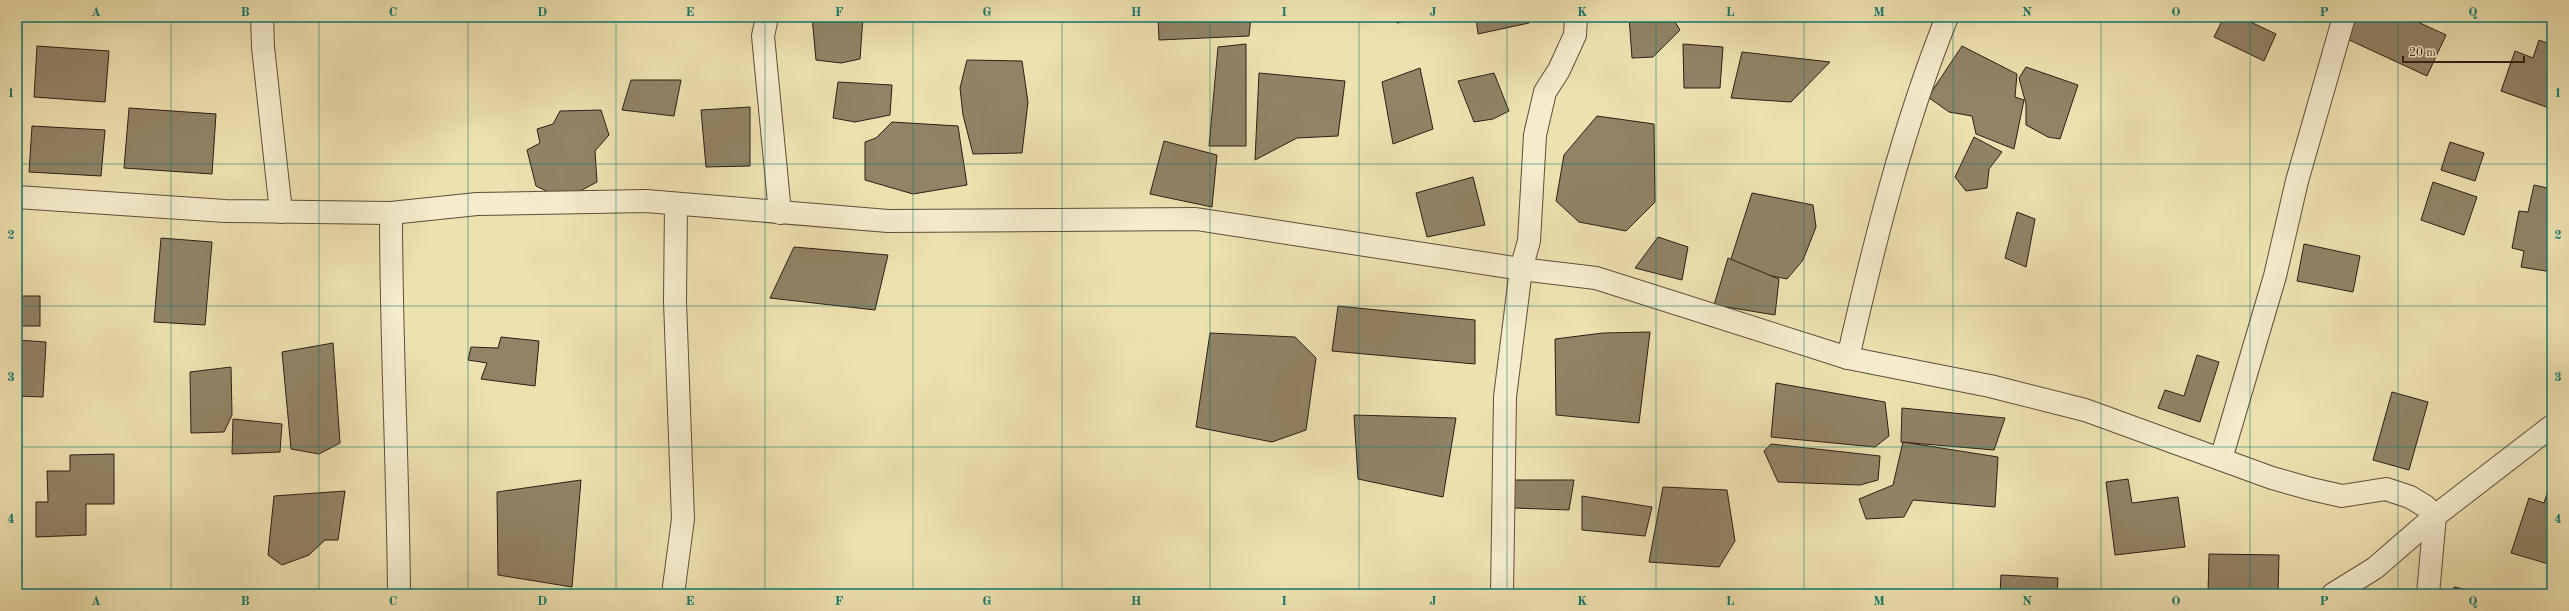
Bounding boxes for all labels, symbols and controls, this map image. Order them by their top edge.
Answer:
text: A [91,6,101,19]
text: B [240,6,250,19]
text: C [389,6,397,19]
text: D [537,6,547,19]
text: E [686,6,695,19]
text: F [835,6,844,19]
text: G [982,6,992,19]
text: H [1131,6,1142,19]
text: I [1281,6,1287,19]
text: J [1429,6,1437,19]
text: K [1577,6,1587,19]
text: L [1726,6,1735,19]
text: M [1873,6,1885,19]
text: N [2022,6,2032,19]
text: O [2171,6,2181,19]
text: P [2319,6,2329,19]
text: Q [2468,6,2478,19]
scale bar [2403,38,2524,64]
text: 20 m [2409,47,2436,59]
text: 1 [7,87,15,100]
text: 1 [2554,87,2562,100]
text: 2 [7,229,15,242]
text: 2 [2554,229,2562,242]
text: 3 [7,371,15,384]
text: 3 [2554,371,2562,384]
text: 4 [7,513,15,526]
text: 4 [2554,513,2562,526]
text: A [91,595,101,608]
text: B [240,595,250,608]
text: C [389,595,397,608]
text: D [537,595,547,608]
text: E [686,595,695,608]
text: F [835,595,844,608]
text: G [982,595,992,608]
text: H [1131,595,1142,608]
text: I [1281,595,1287,608]
text: J [1429,595,1437,608]
text: K [1577,595,1587,608]
text: L [1726,595,1735,608]
text: M [1873,595,1885,608]
text: N [2022,595,2032,608]
text: O [2171,595,2181,608]
text: P [2319,595,2329,608]
text: Q [2468,595,2478,608]

